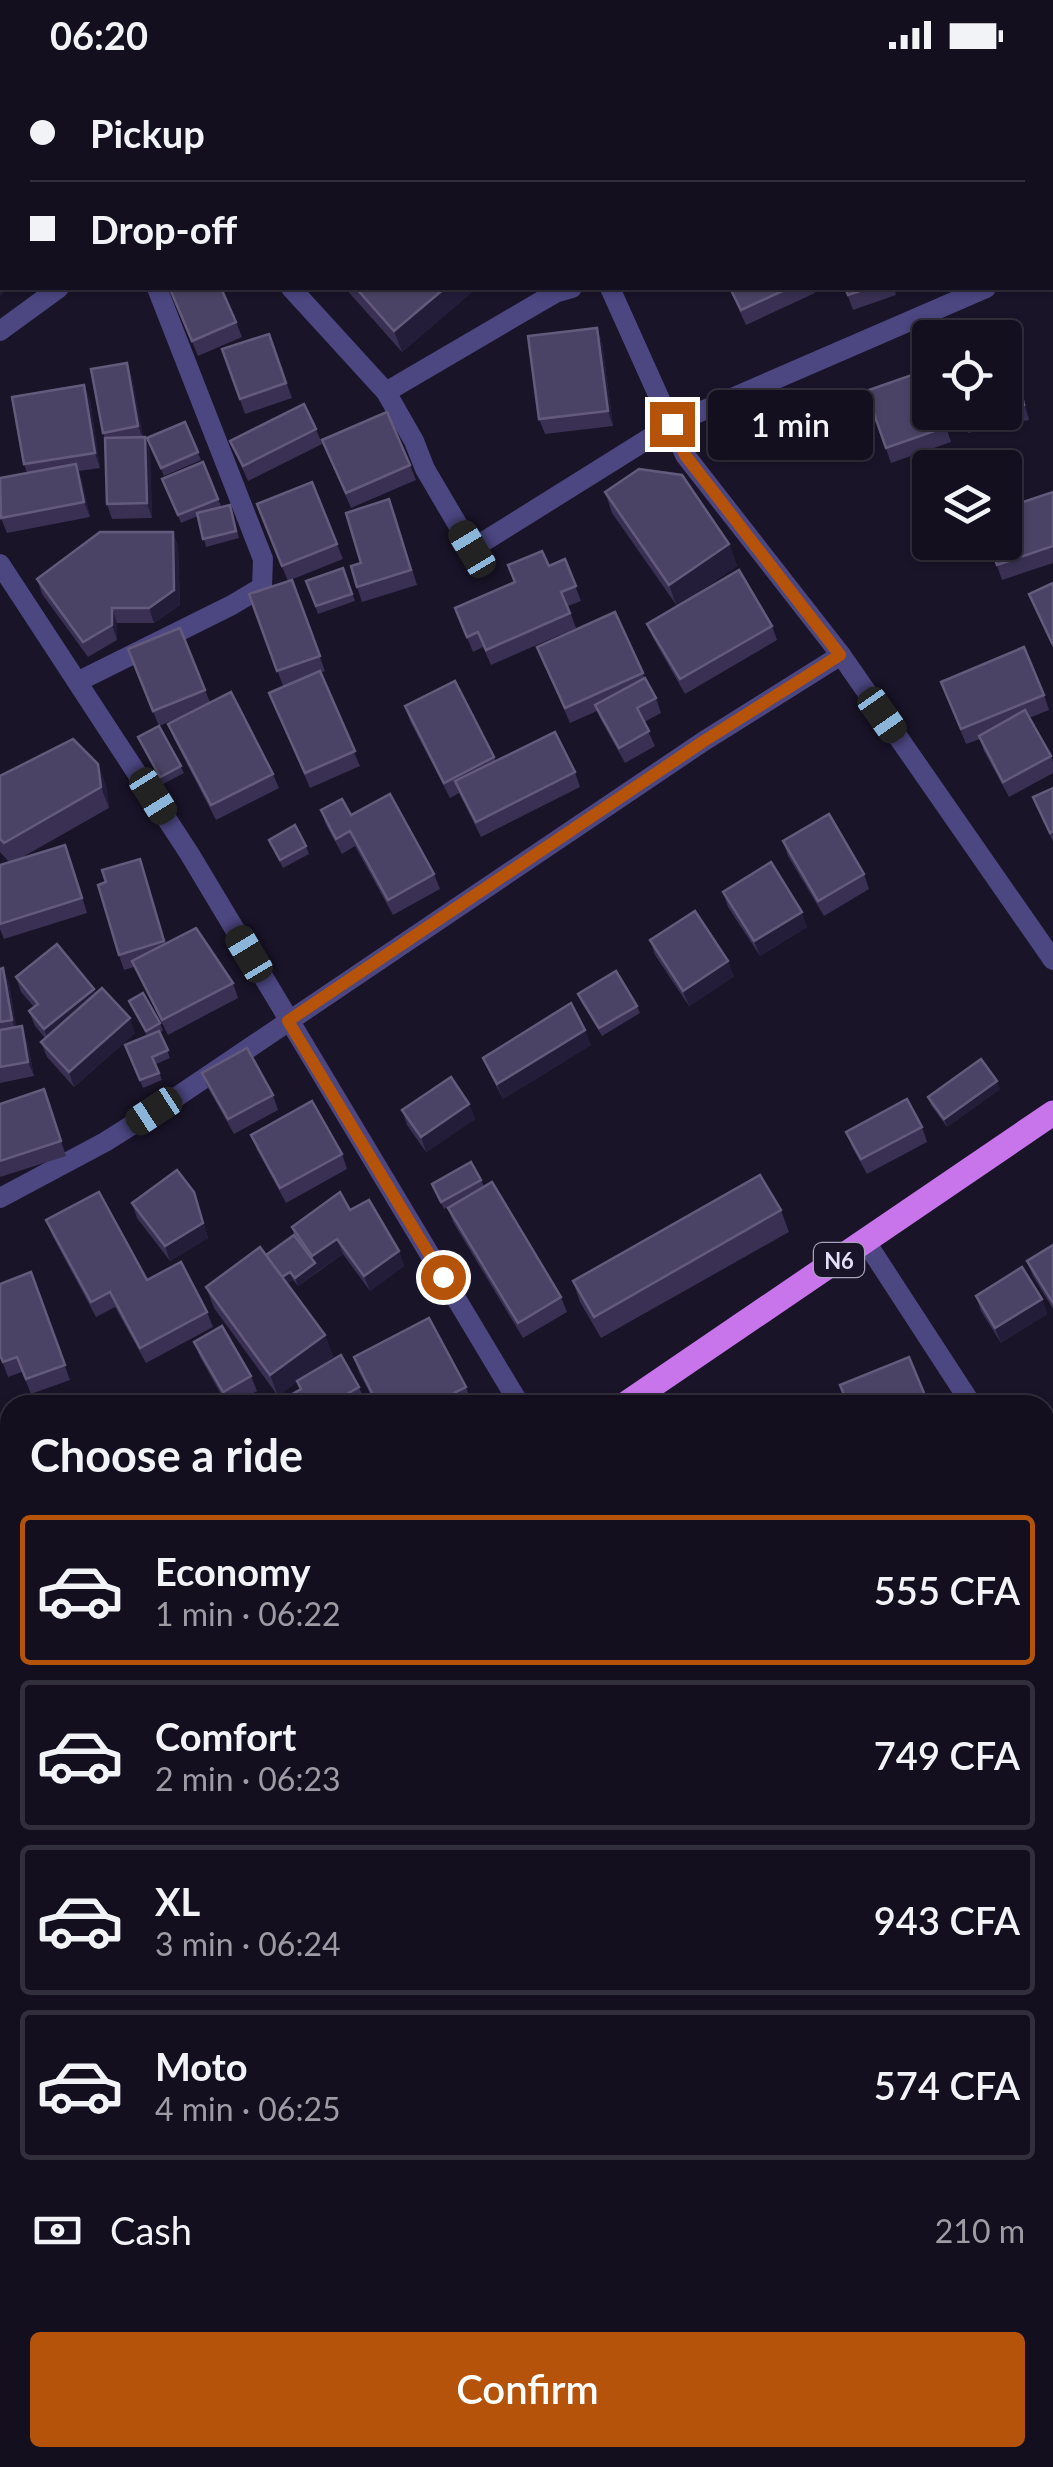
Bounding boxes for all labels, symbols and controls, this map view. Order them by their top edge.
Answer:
text: 06:20 [50,12,148,58]
text: Pickup [90,110,205,156]
text: Drop-off [90,206,237,252]
map controls [912,320,1022,560]
button: locate [912,320,1022,430]
callout: 1 min [707,389,872,459]
route end [650,402,695,447]
text: 1 min [751,405,830,444]
button: layers [912,450,1022,560]
car [444,516,500,582]
car [853,682,911,748]
car [124,763,182,829]
car [221,921,277,987]
car [121,1082,187,1140]
road number: N6 [814,1243,864,1277]
route start [421,1255,466,1300]
text: Choose a ride [30,1428,303,1482]
icon: car [35,1545,125,1635]
text: Economy [155,1548,310,1594]
text: 555 CFA [874,1567,1020,1613]
text: 1 min · 06:22 [155,1594,341,1633]
icon: car [35,1710,125,1800]
text: Comfort [155,1713,296,1759]
text: 749 CFA [874,1732,1020,1778]
text: 2 min · 06:23 [155,1759,341,1798]
icon: car [35,1875,125,1965]
text: XL [155,1878,200,1924]
text: 943 CFA [874,1897,1020,1943]
text: 3 min · 06:24 [155,1924,341,1963]
icon: car [35,2040,125,2130]
text: Moto [155,2043,248,2089]
text: 574 CFA [874,2062,1020,2108]
text: 4 min · 06:25 [155,2089,341,2128]
icon: cash [30,2203,85,2258]
text: Cash [110,2207,192,2253]
text: 210 m [935,2211,1025,2250]
button: Confirm [30,2332,1025,2447]

